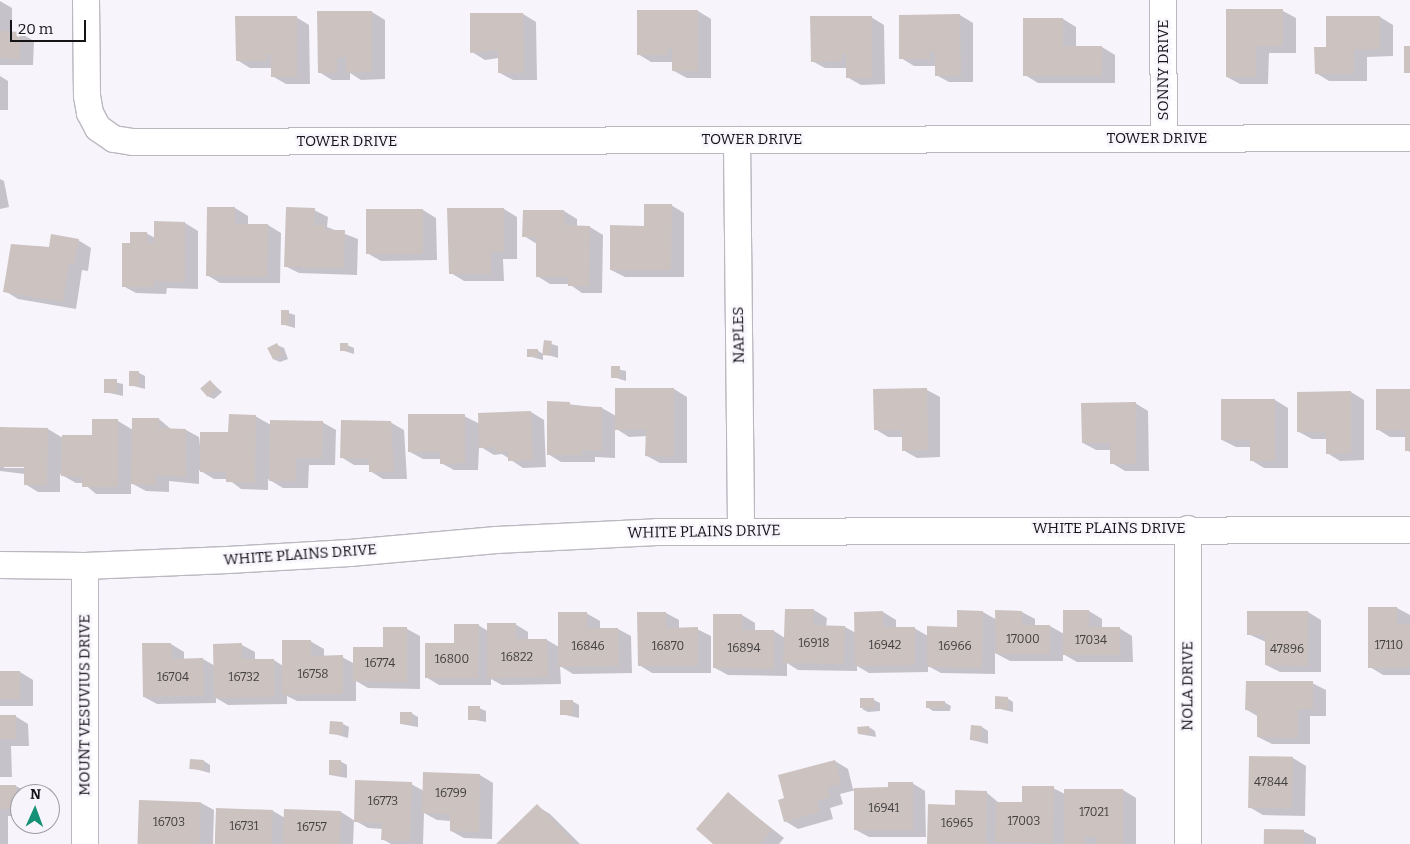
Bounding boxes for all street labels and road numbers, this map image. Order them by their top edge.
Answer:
street label: SONNY DRIVE [1155,19,1173,121]
street label: TOWER DRIVE [1107,130,1207,148]
street label: TOWER DRIVE [702,131,802,149]
street label: TOWER DRIVE [297,133,397,151]
street label: NAPLES [730,306,748,364]
street label: WHITE PLAINS DRIVE [1032,520,1186,538]
street label: WHITE PLAINS DRIVE [627,522,781,542]
street label: WHITE PLAINS DRIVE [223,541,377,569]
street label: MOUNT VESUVIUS DRIVE [76,614,94,796]
street label: NOLA DRIVE [1179,641,1197,731]

